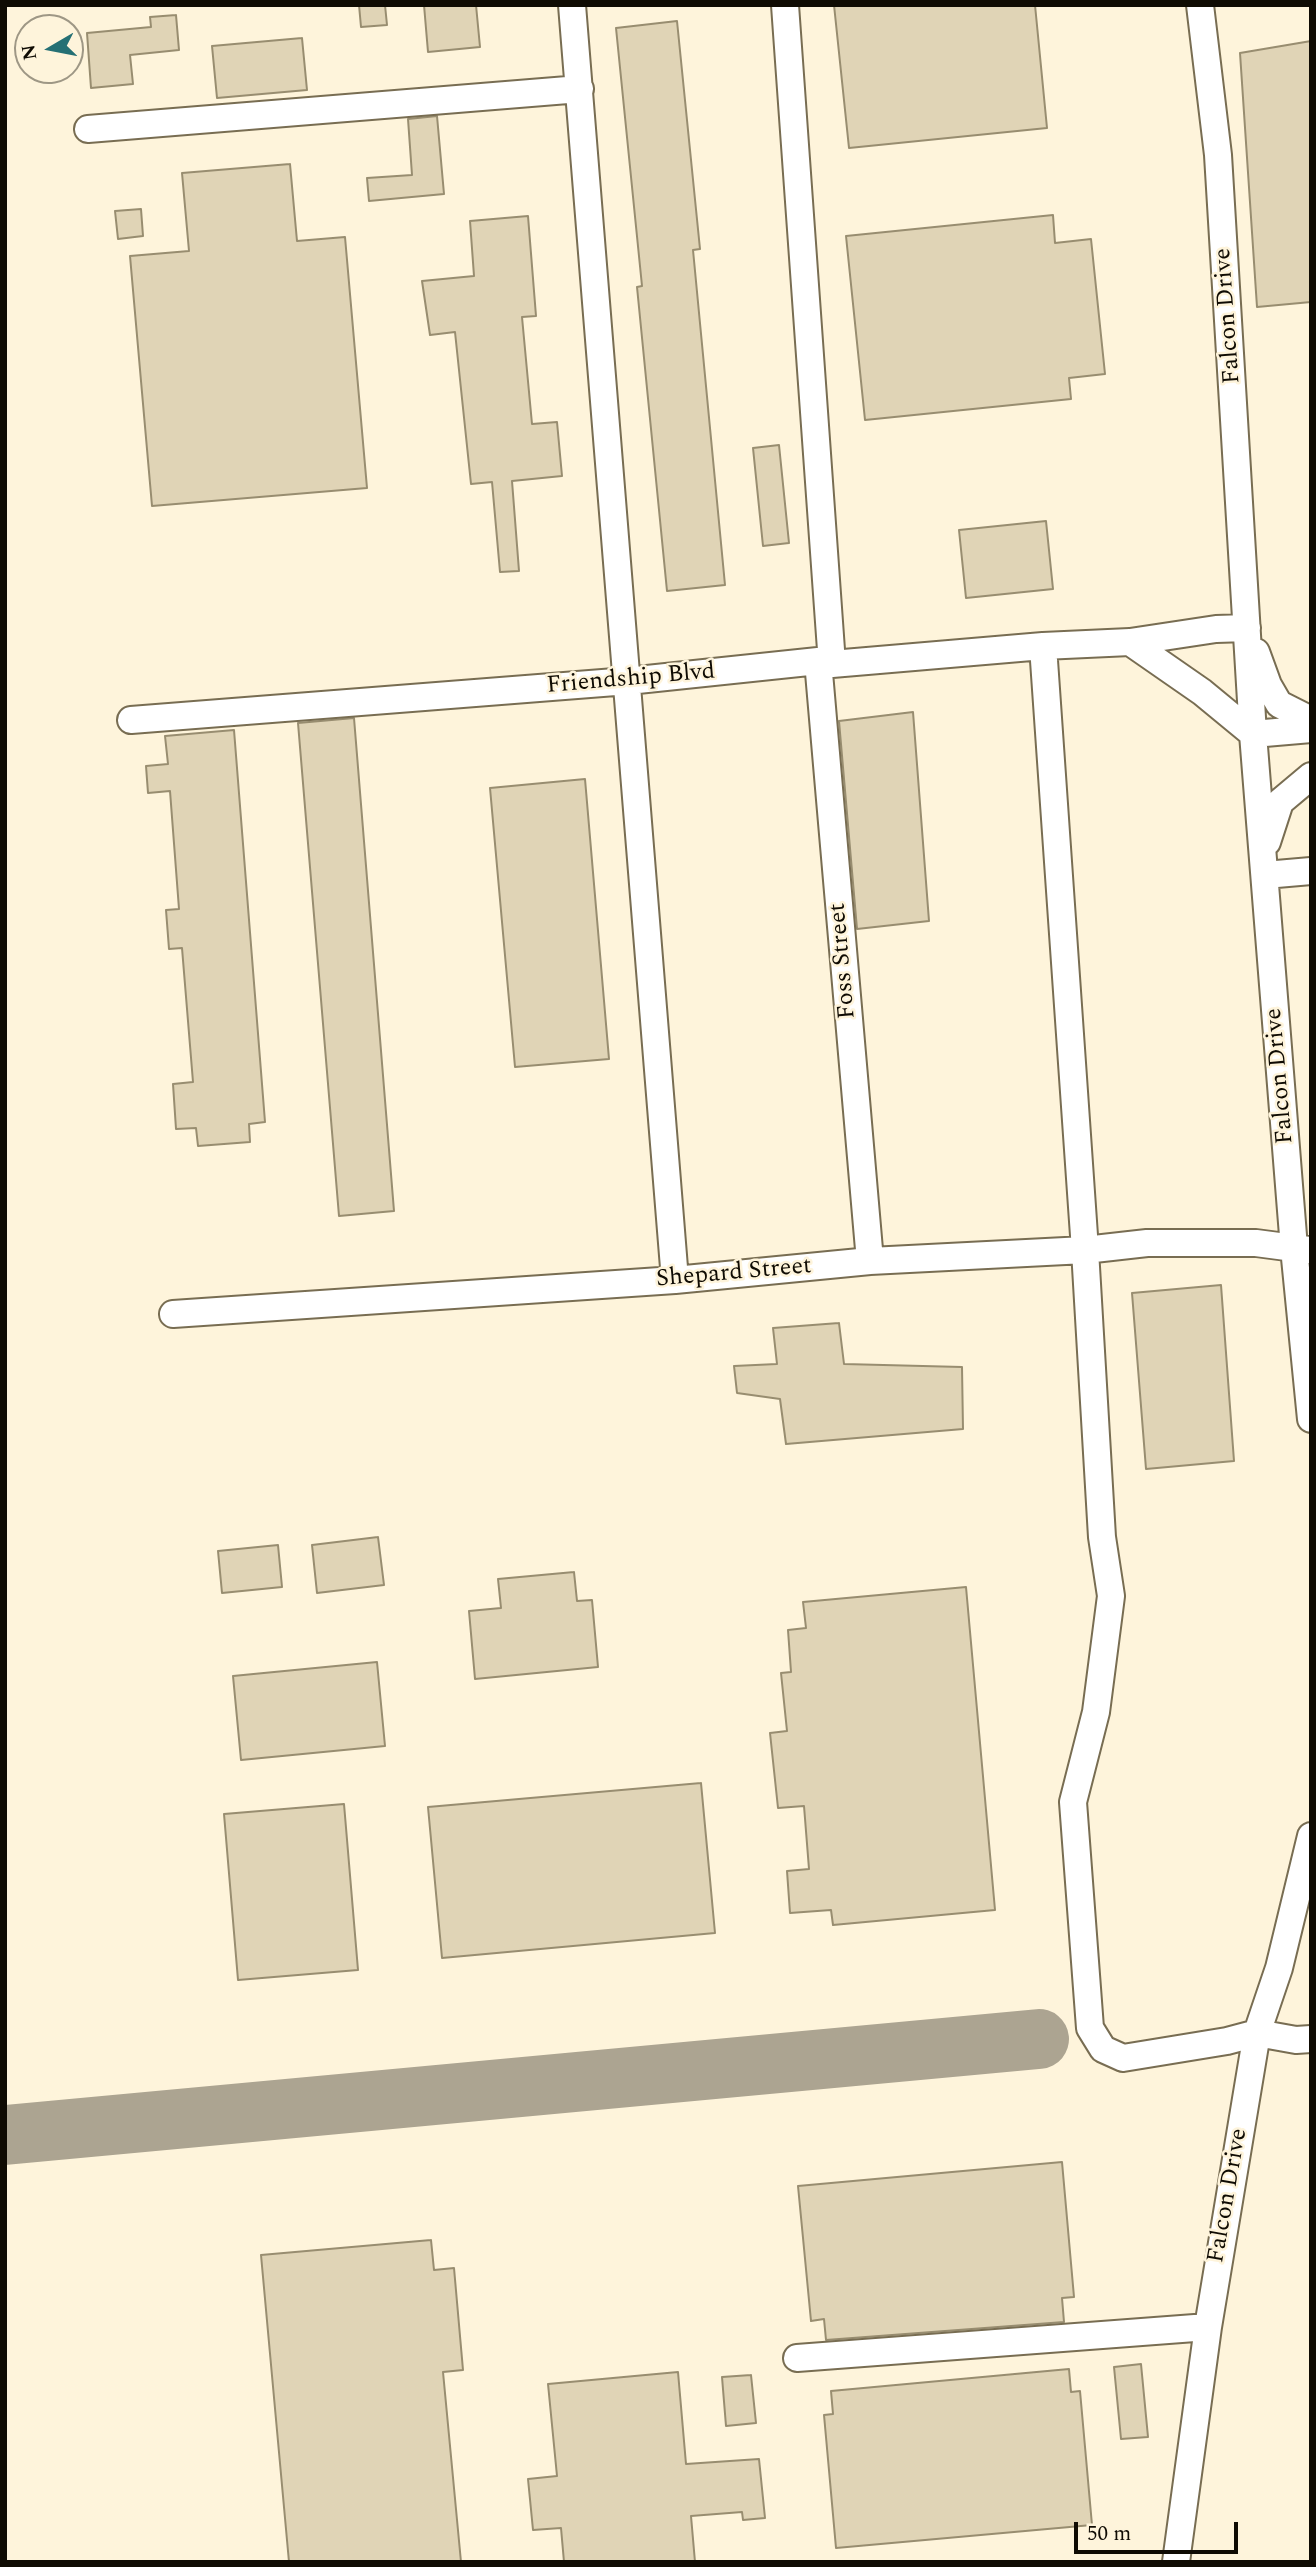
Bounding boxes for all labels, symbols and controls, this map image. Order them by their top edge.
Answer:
north arrow [14,14,84,84]
text: N [14,42,45,63]
street label: Falcon Drive [1210,247,1248,385]
street label: Friendship Blvd [546,658,716,702]
street label: Foss Street [825,902,863,1020]
street label: Falcon Drive [1261,1007,1301,1145]
street label: Shepard Street [655,1253,813,1295]
street label: Falcon Drive [1203,2126,1255,2266]
scale bar [1078,2508,1242,2552]
text: 50 m [1087,2518,1131,2550]

